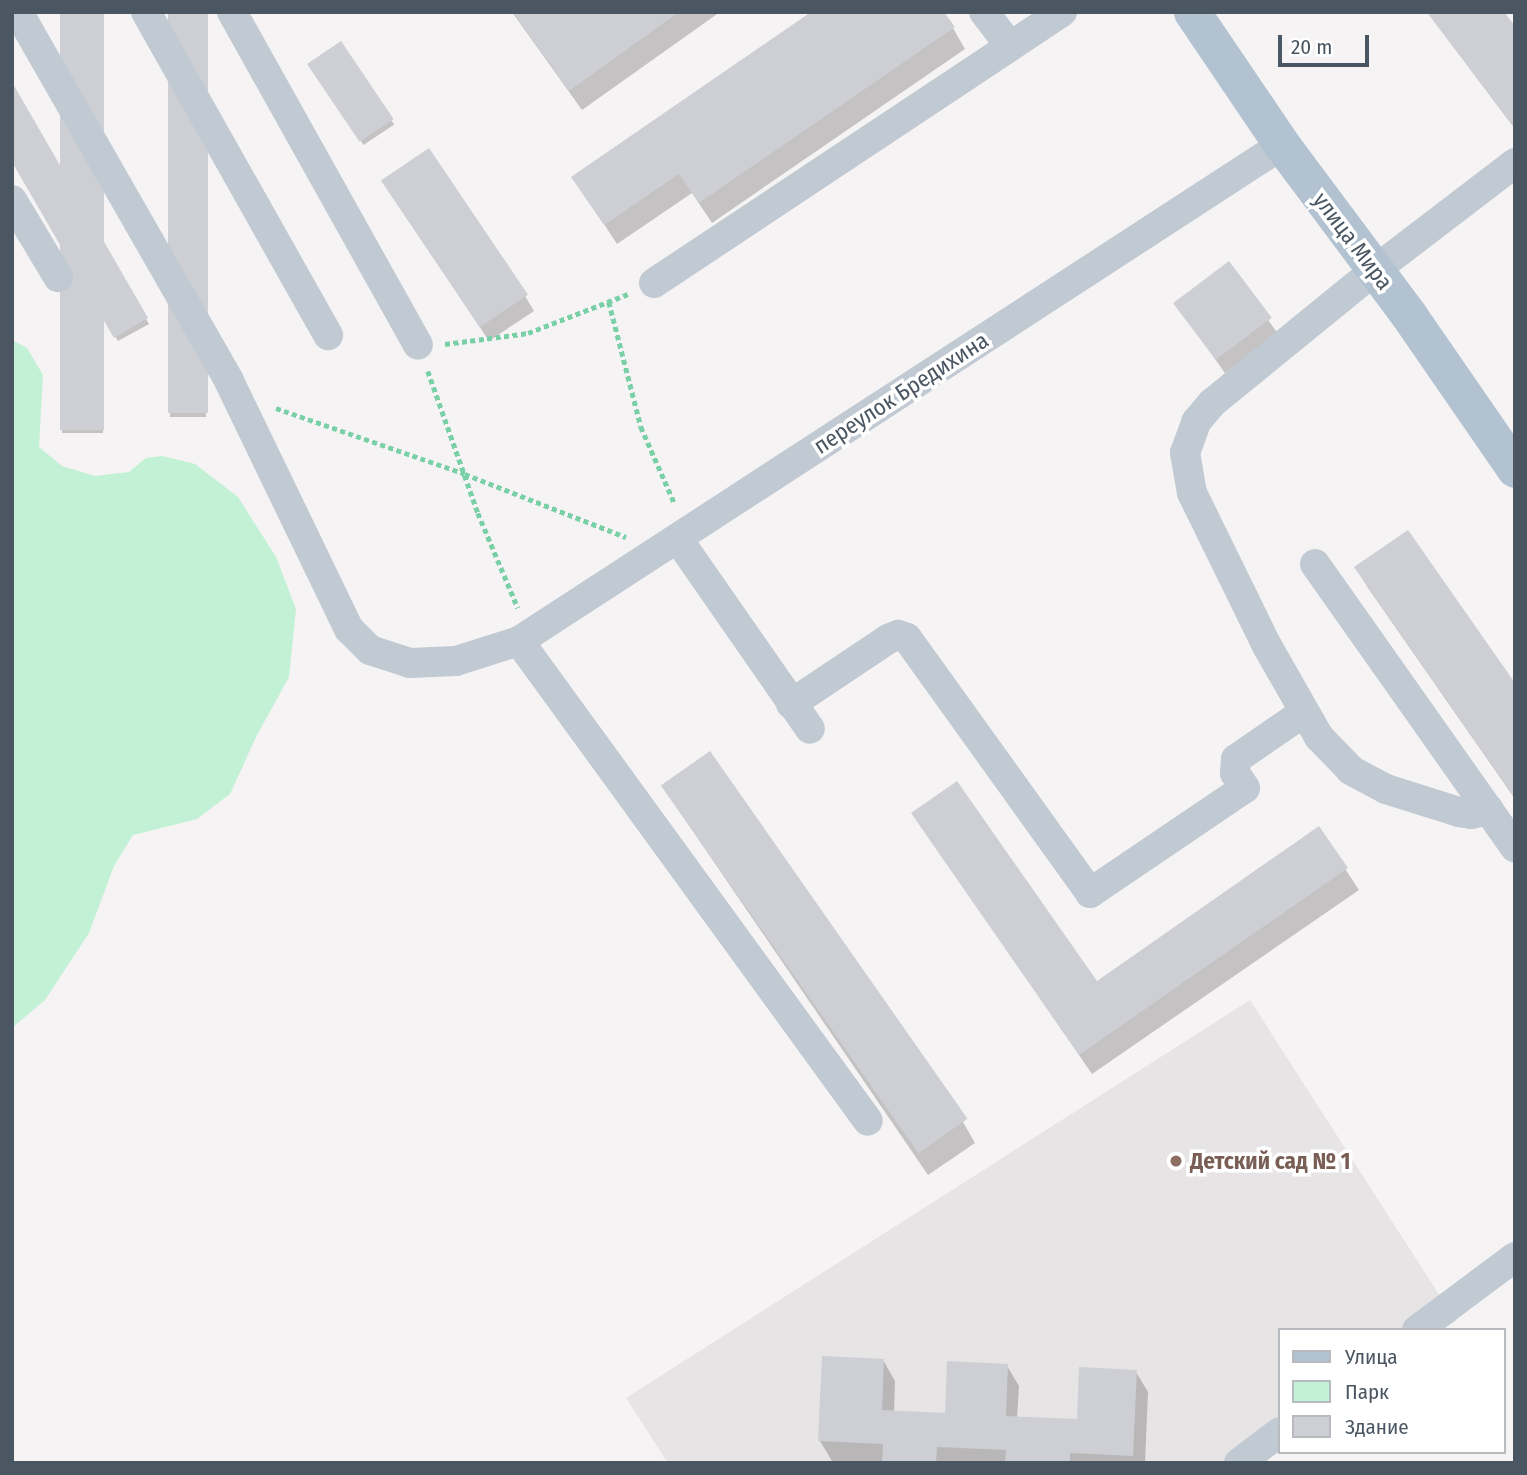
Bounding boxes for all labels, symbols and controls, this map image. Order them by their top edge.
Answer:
scale bar [1282,21,1373,65]
text: 20 m [1291,34,1332,60]
street label: улица Мира [1307,187,1399,295]
street label: переулок Бредихина [809,326,993,460]
place label: Детский сад № 1 [1190,1147,1350,1175]
marker: Детский сад № 1 [1168,1153,1184,1169]
legend [1278,1328,1506,1454]
text: Улица [1345,1344,1398,1370]
text: Парк [1345,1379,1389,1405]
text: Здание [1345,1414,1409,1440]

